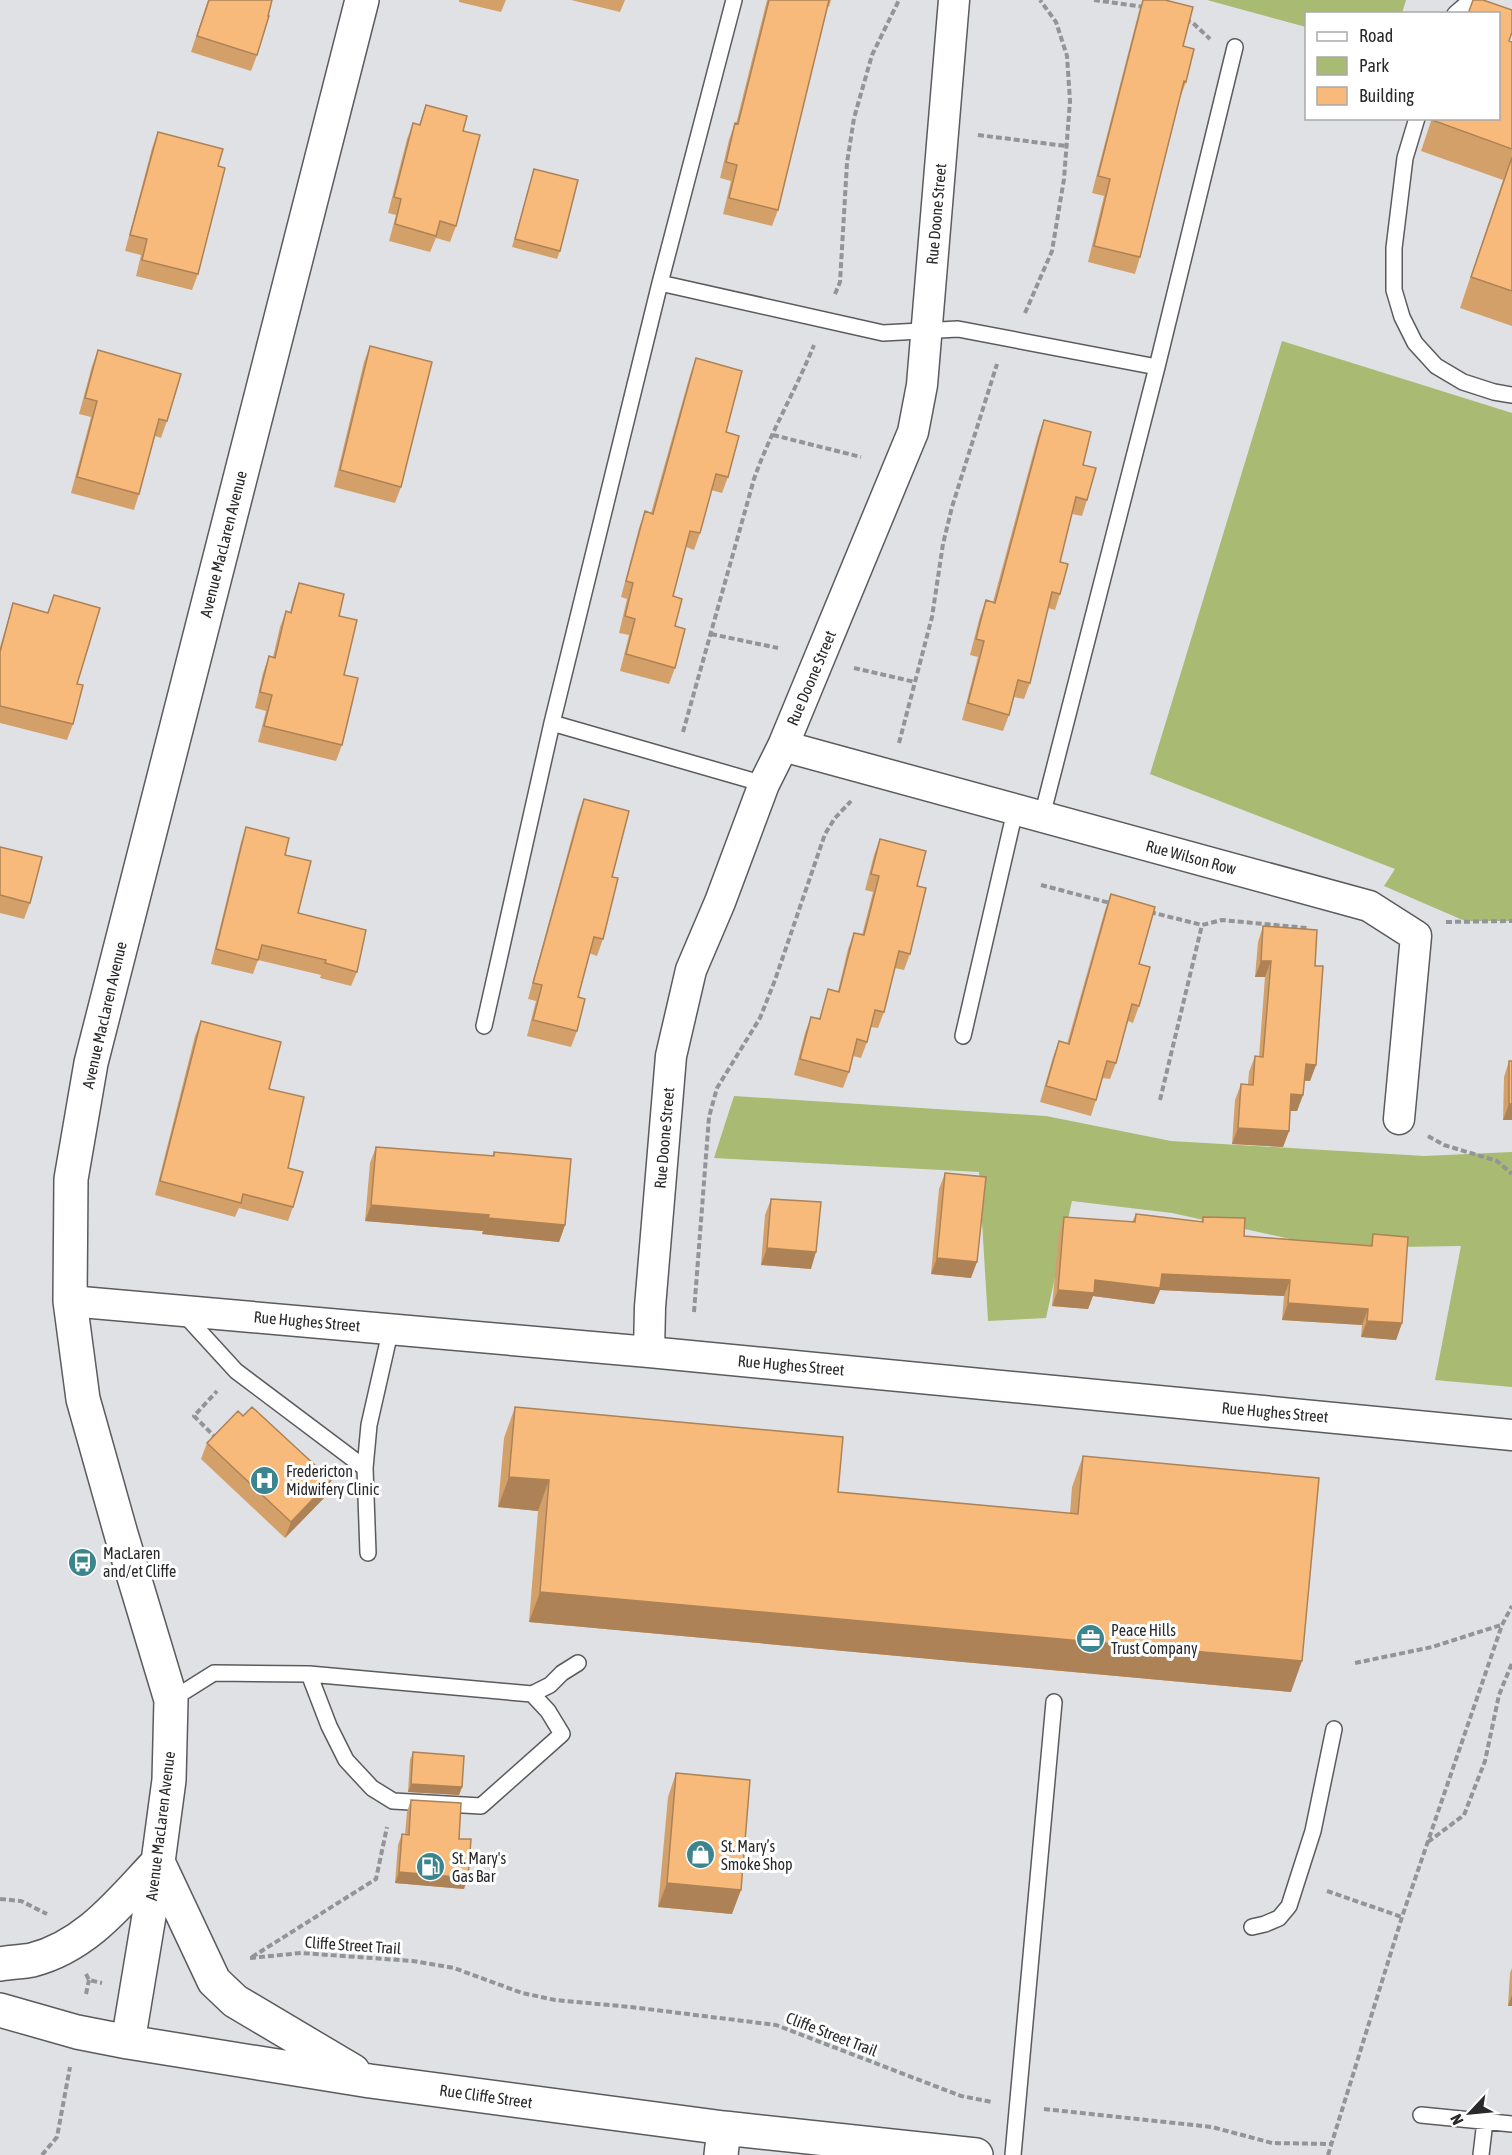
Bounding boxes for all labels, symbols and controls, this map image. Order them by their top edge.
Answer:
legend [1305,12,1500,120]
text: Road [1359,25,1393,46]
text: Park [1359,55,1389,76]
text: Building [1359,85,1414,106]
street label: Rue Doone Street [923,162,949,265]
street label: Avenue MacLaren Avenue [196,469,250,619]
street label: Rue Doone Street [783,627,839,728]
street label: Rue Wilson Row [1144,836,1239,878]
street label: Avenue MacLaren Avenue [78,940,130,1090]
street label: Rue Doone Street [651,1086,677,1189]
street label: Rue Hughes Street [253,1307,361,1336]
street label: Rue Hughes Street [737,1351,845,1380]
street label: Rue Hughes Street [1221,1398,1329,1427]
place label: Fredericton Midwifery Clinic [286,1462,379,1499]
hospital icon: Fredericton Midwifery Clinic [249,1464,281,1496]
place label: MacLaren and/et Cliffe [103,1544,176,1580]
bus stop icon: MacLaren and/et Cliffe [66,1546,98,1578]
place label: Peace Hills Trust Company [1111,1621,1198,1658]
office icon: Peace Hills Trust Company [1074,1623,1106,1655]
street label: Avenue MacLaren Avenue [142,1750,178,1902]
place label: St. Mary’s Smoke Shop [721,1837,793,1874]
shop icon: St. Mary’s Smoke Shop [684,1839,716,1871]
place label: St. Mary's Gas Bar [452,1849,506,1885]
fuel station icon: St. Mary's Gas Bar [415,1851,447,1883]
street label: Cliffe Street Trail [304,1933,402,1957]
street label: Cliffe Street Trail [784,2008,881,2060]
street label: Rue Cliffe Street [438,2081,534,2111]
north arrow [1440,2083,1500,2143]
text: N [1446,2111,1467,2128]

